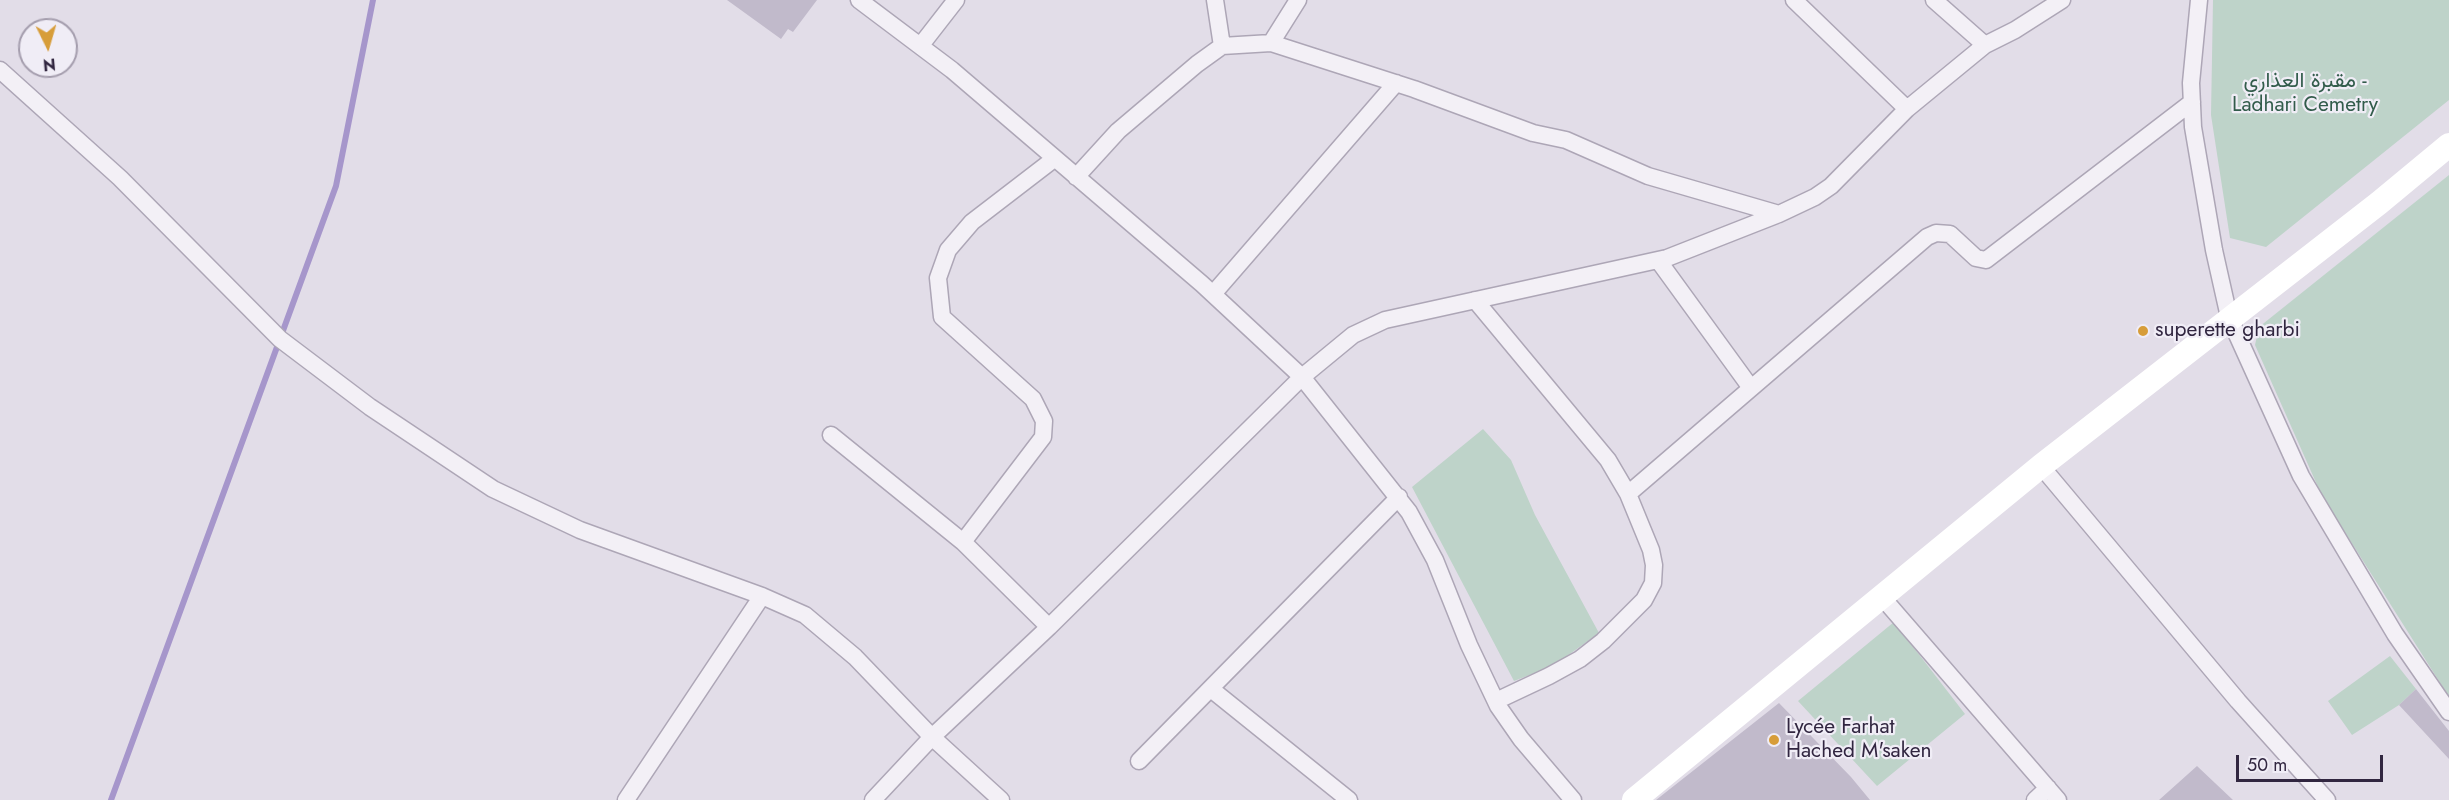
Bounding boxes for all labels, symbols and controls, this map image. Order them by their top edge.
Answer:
north arrow [18,18,78,78]
text: N [42,52,57,76]
park label: مقبرة العذاري - Ladhari Cemetry [2232,69,2378,119]
place label: superette gharbi [2155,318,2300,344]
marker: superette gharbi [2136,324,2150,338]
place label: Lycée Farhat Hached M'saken [1786,715,1931,765]
marker: Lycée Farhat Hached M'saken [1767,733,1781,747]
scale bar [2239,743,2386,781]
text: 50 m [2247,752,2287,778]

